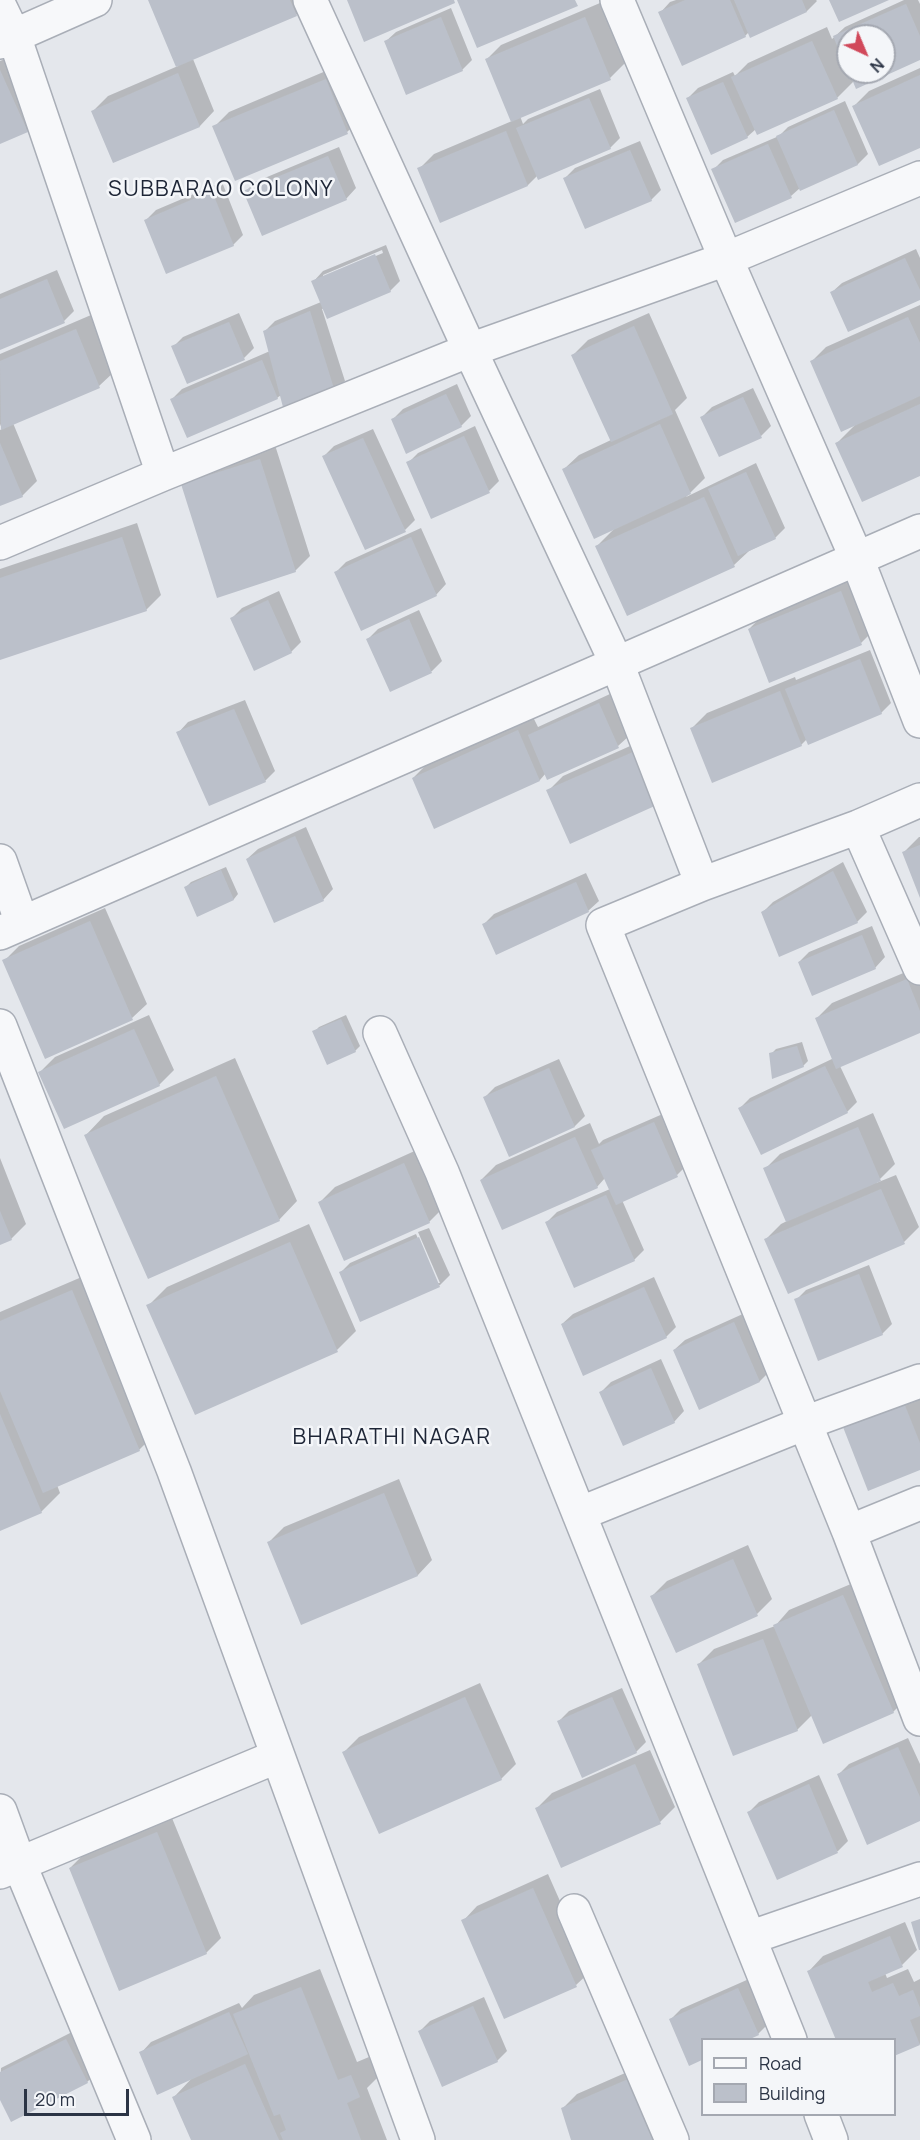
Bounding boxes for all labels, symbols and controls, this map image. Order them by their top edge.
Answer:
north arrow [836,24,896,84]
text: N [865,54,889,77]
district label: SUBBARAO COLONY [108,177,334,203]
district label: BHARATHI NAGAR [292,1425,492,1451]
legend [701,2038,896,2116]
text: Road [759,2051,802,2075]
scale bar [27,2077,132,2115]
text: Building [759,2081,825,2105]
text: 20 m [35,2087,75,2111]

